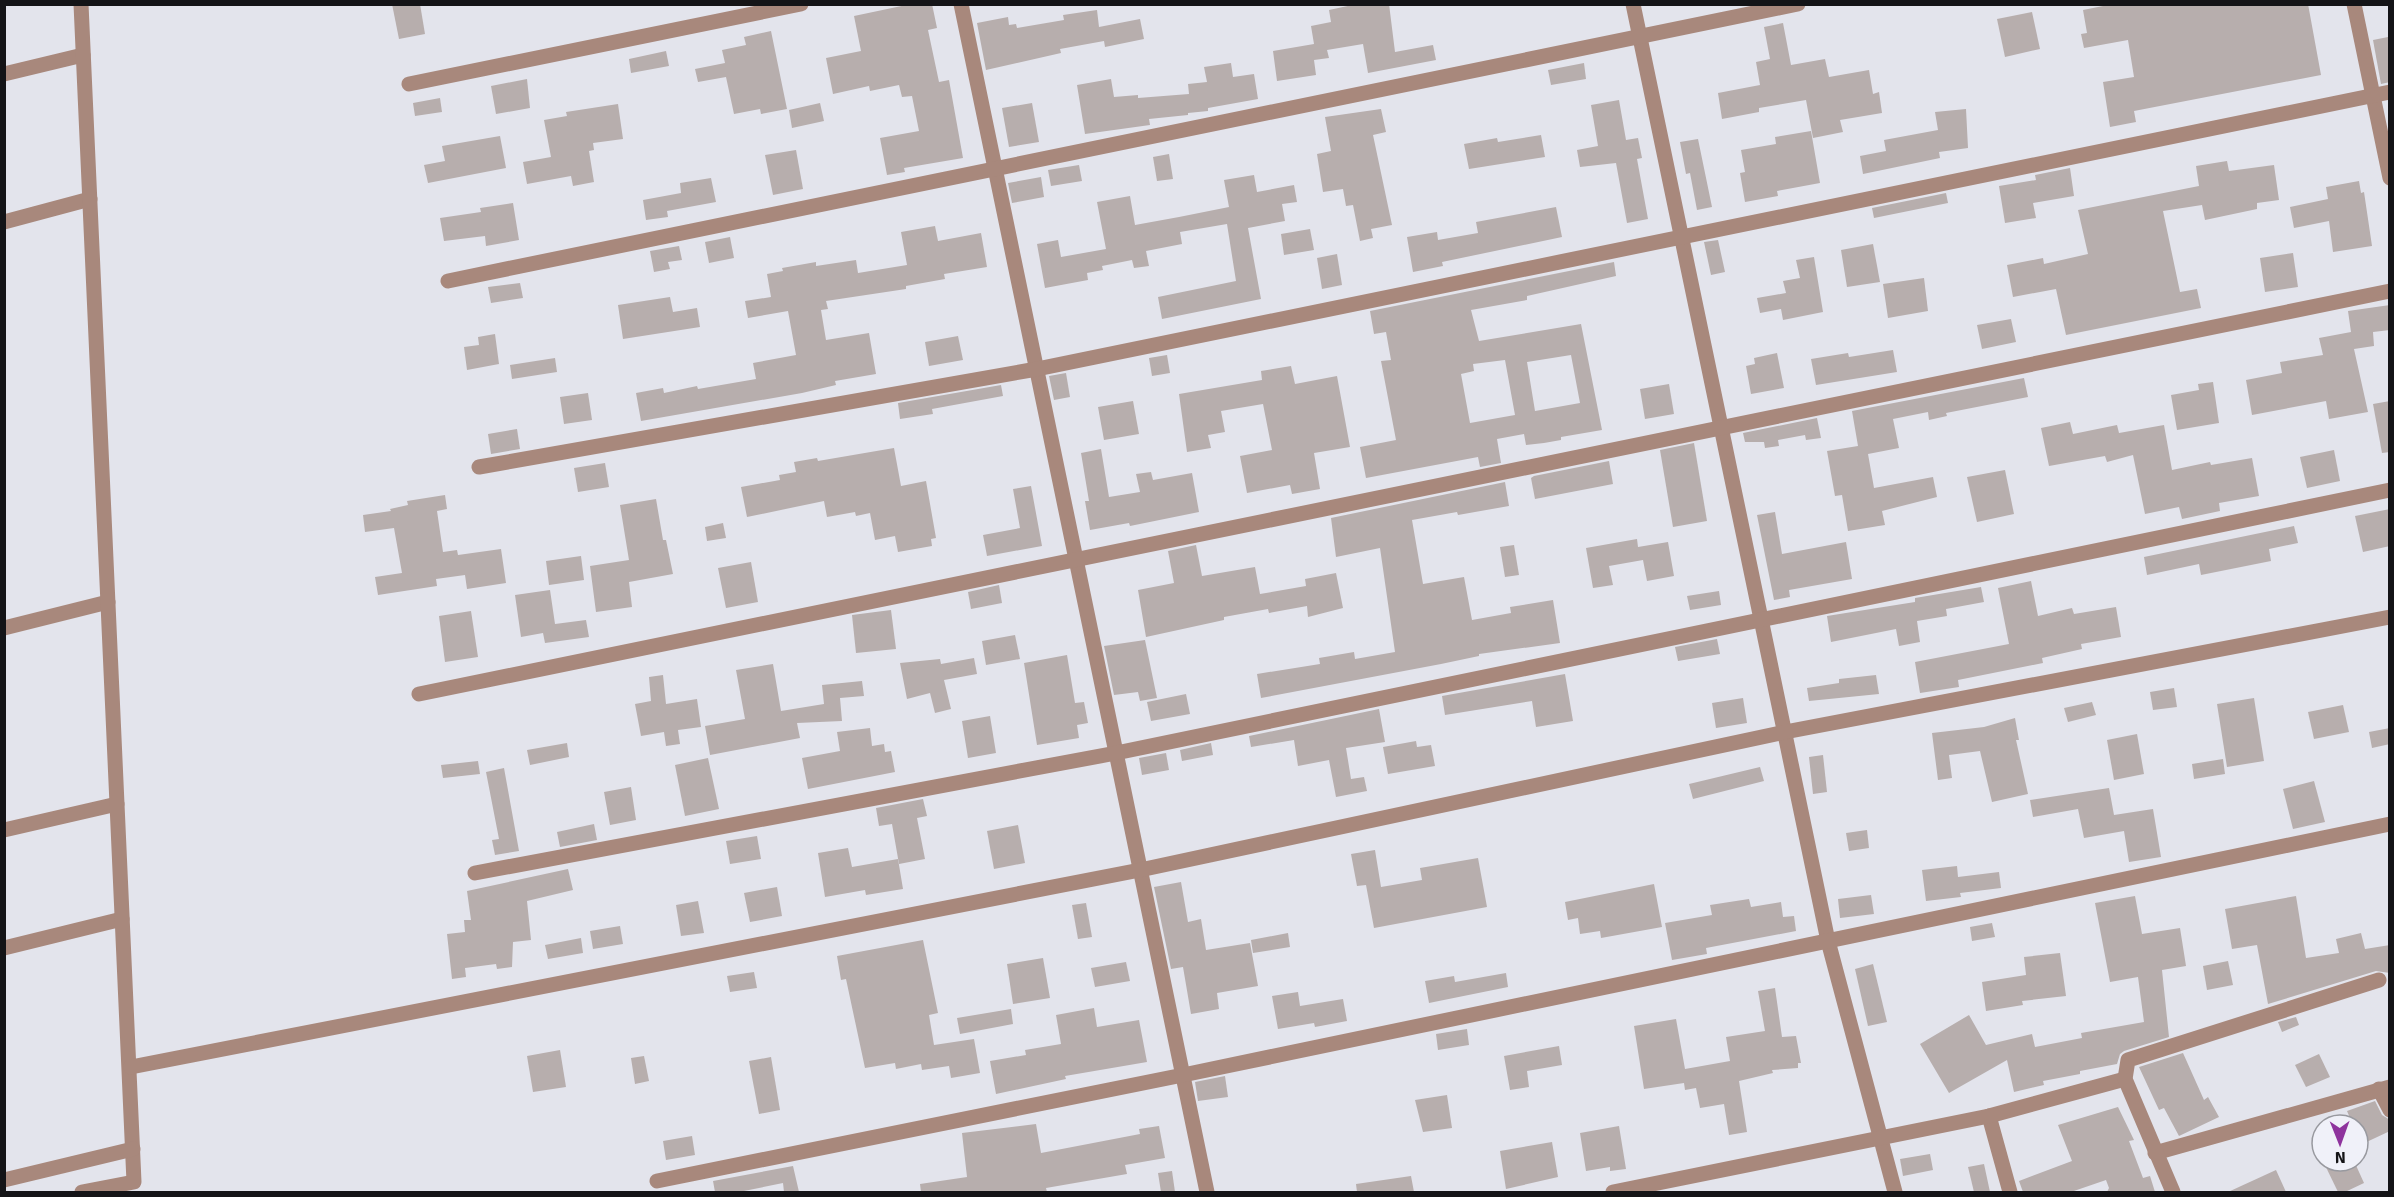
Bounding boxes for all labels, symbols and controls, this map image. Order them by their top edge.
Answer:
north arrow [2310,1113,2370,1173]
text: N [2335,1147,2346,1167]

